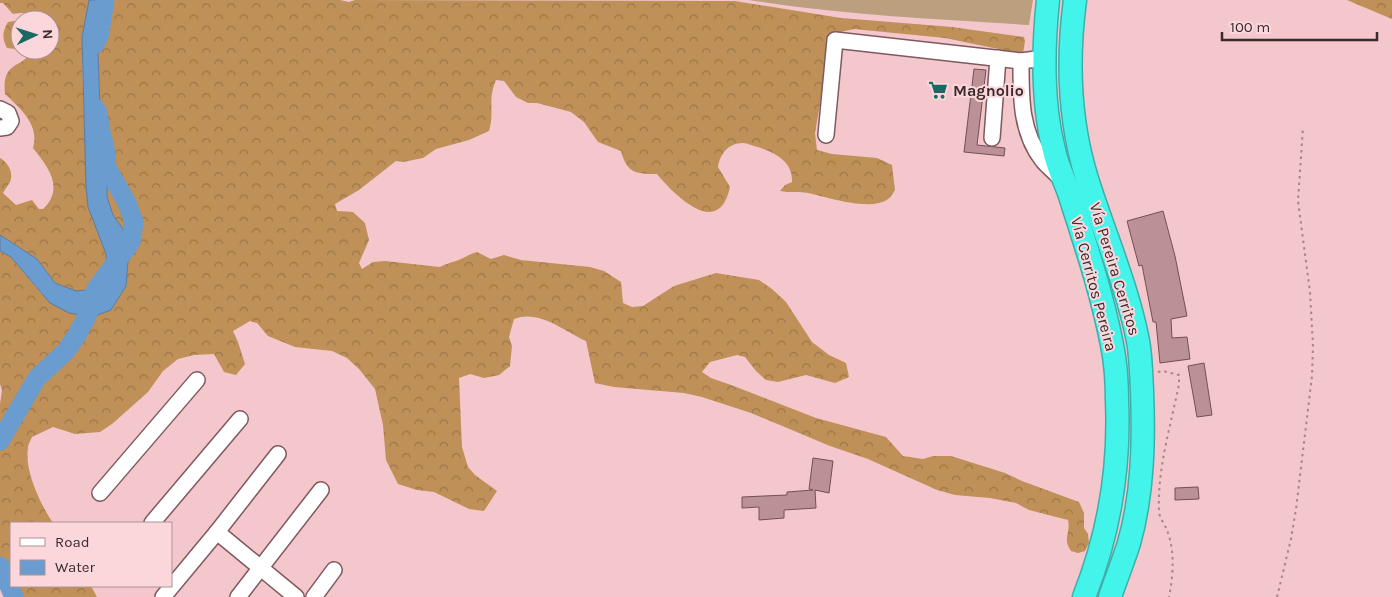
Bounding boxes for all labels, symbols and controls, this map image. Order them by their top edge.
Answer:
north arrow [10,10,60,60]
scale bar [1222,10,1377,42]
text: 100 m [1230,18,1270,36]
text: N [39,29,56,40]
supermarket icon: Magnolio [927,79,949,101]
place label: Magnolio [953,81,1024,100]
street label: Vía Pereira Cerritos [1086,200,1144,338]
street label: Vía Cerritos Pereira [1067,215,1121,353]
legend [10,522,172,587]
text: Road [55,533,90,551]
text: Water [55,558,96,576]

